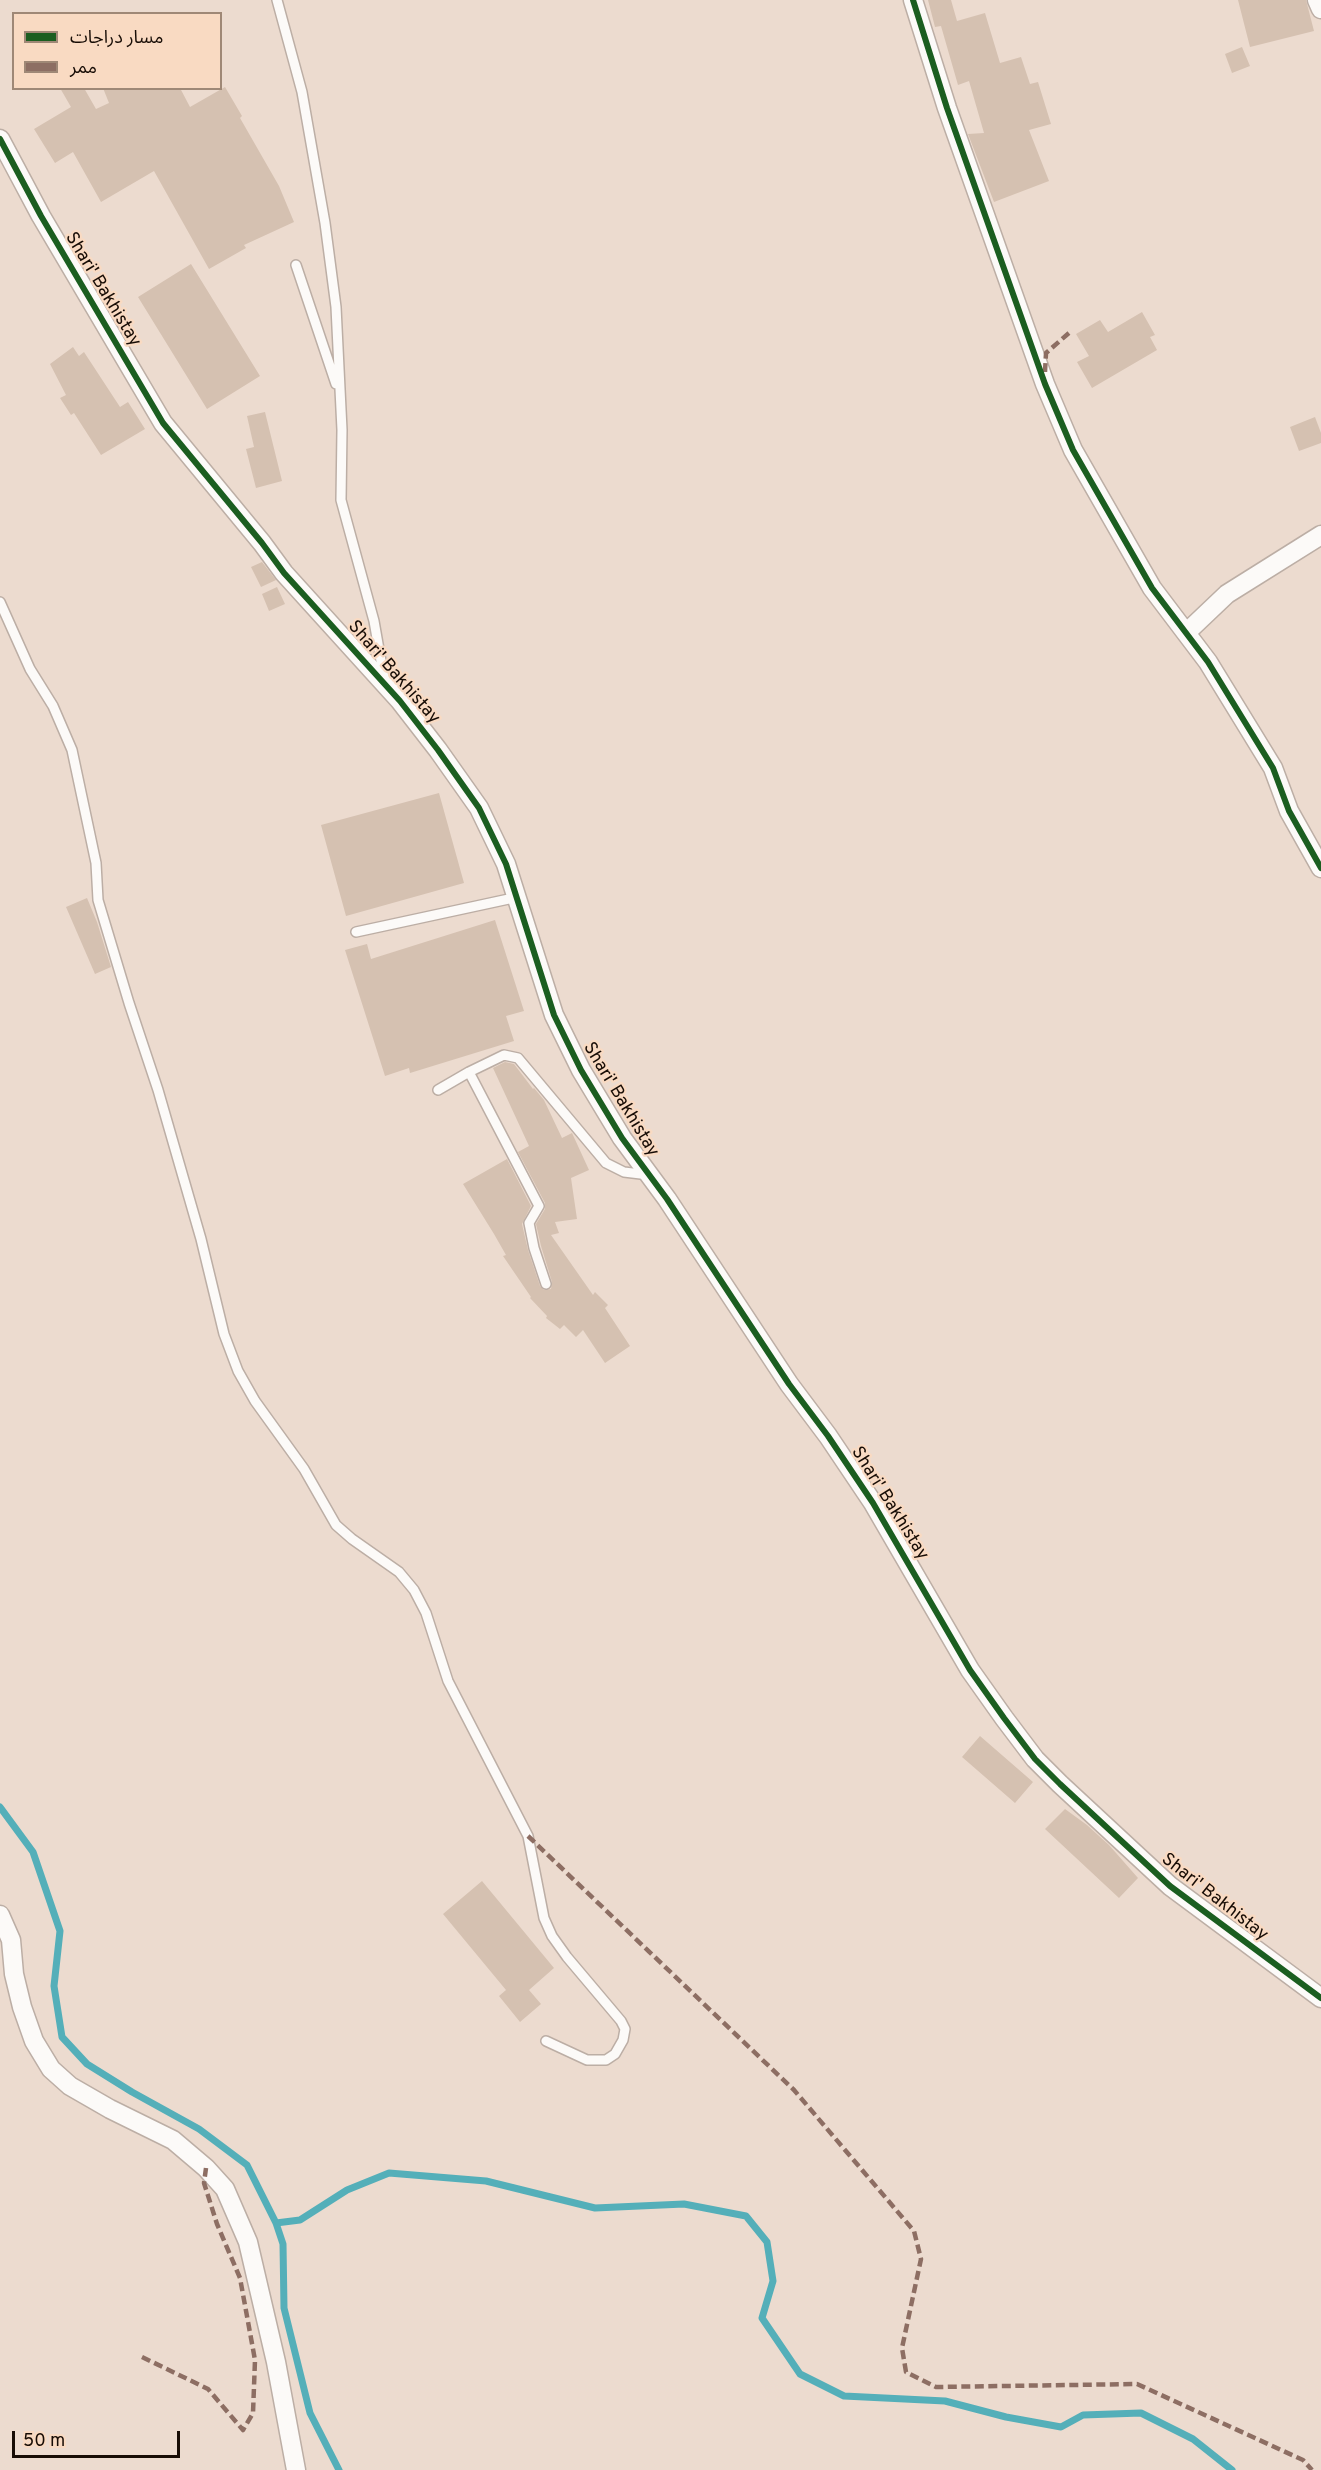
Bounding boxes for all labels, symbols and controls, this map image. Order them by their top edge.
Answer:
legend [12,12,222,90]
text: مسار دراجات [70,27,164,50]
text: ممر [70,57,97,80]
street label: Shari' Bakhistay [59,229,145,351]
street label: Shari' Bakhistay [342,617,444,729]
street label: Shari' Bakhistay [577,1039,663,1161]
street label: Shari' Bakhistay [845,1443,933,1565]
street label: Shari' Bakhistay [1156,1850,1272,1946]
scale bar [15,2419,183,2457]
text: 50 m [23,2430,65,2453]

